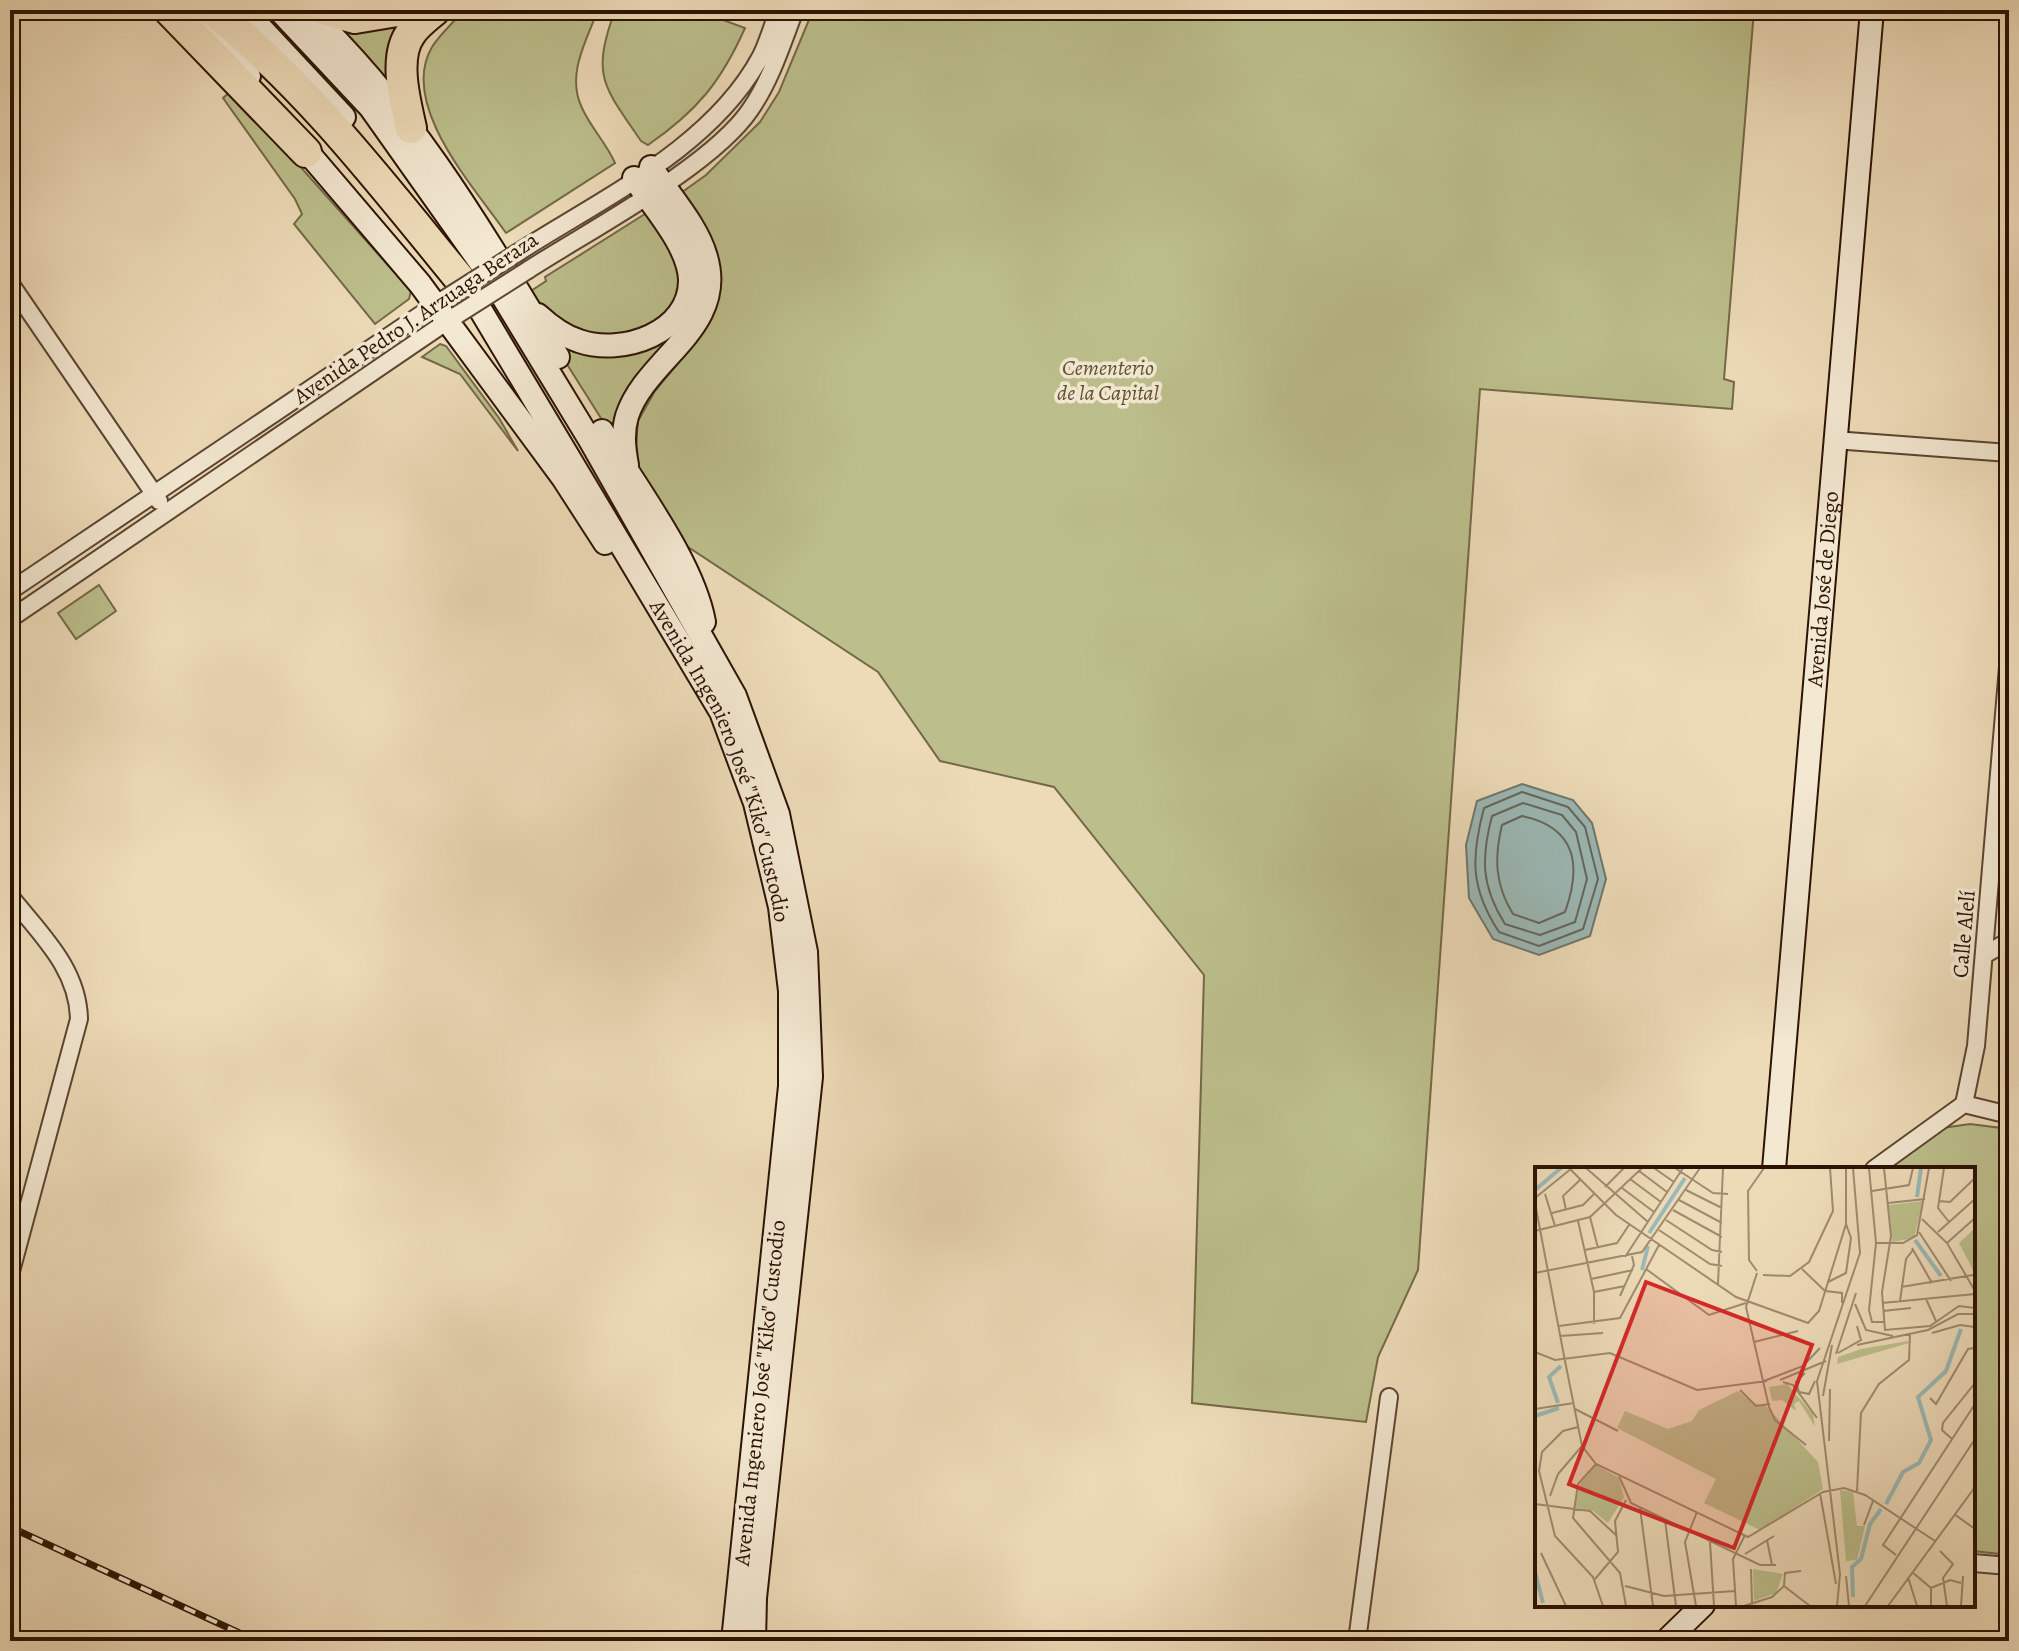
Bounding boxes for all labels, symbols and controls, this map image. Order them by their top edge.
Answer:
street label: Avenida Pedro J. Arzuaga Beraza [287,224,545,412]
park label: Cementerio de la Capital [1057,353,1159,408]
street label: Avenida José de Diego [1800,490,1846,689]
street label: Avenida Ingeniero José "Kiko" Custodio [642,593,797,924]
street label: Calle Alelí [1945,889,1983,979]
inset map [1535,1167,1975,1607]
street label: Avenida Ingeniero José "Kiko" Custodio [727,1219,793,1568]

